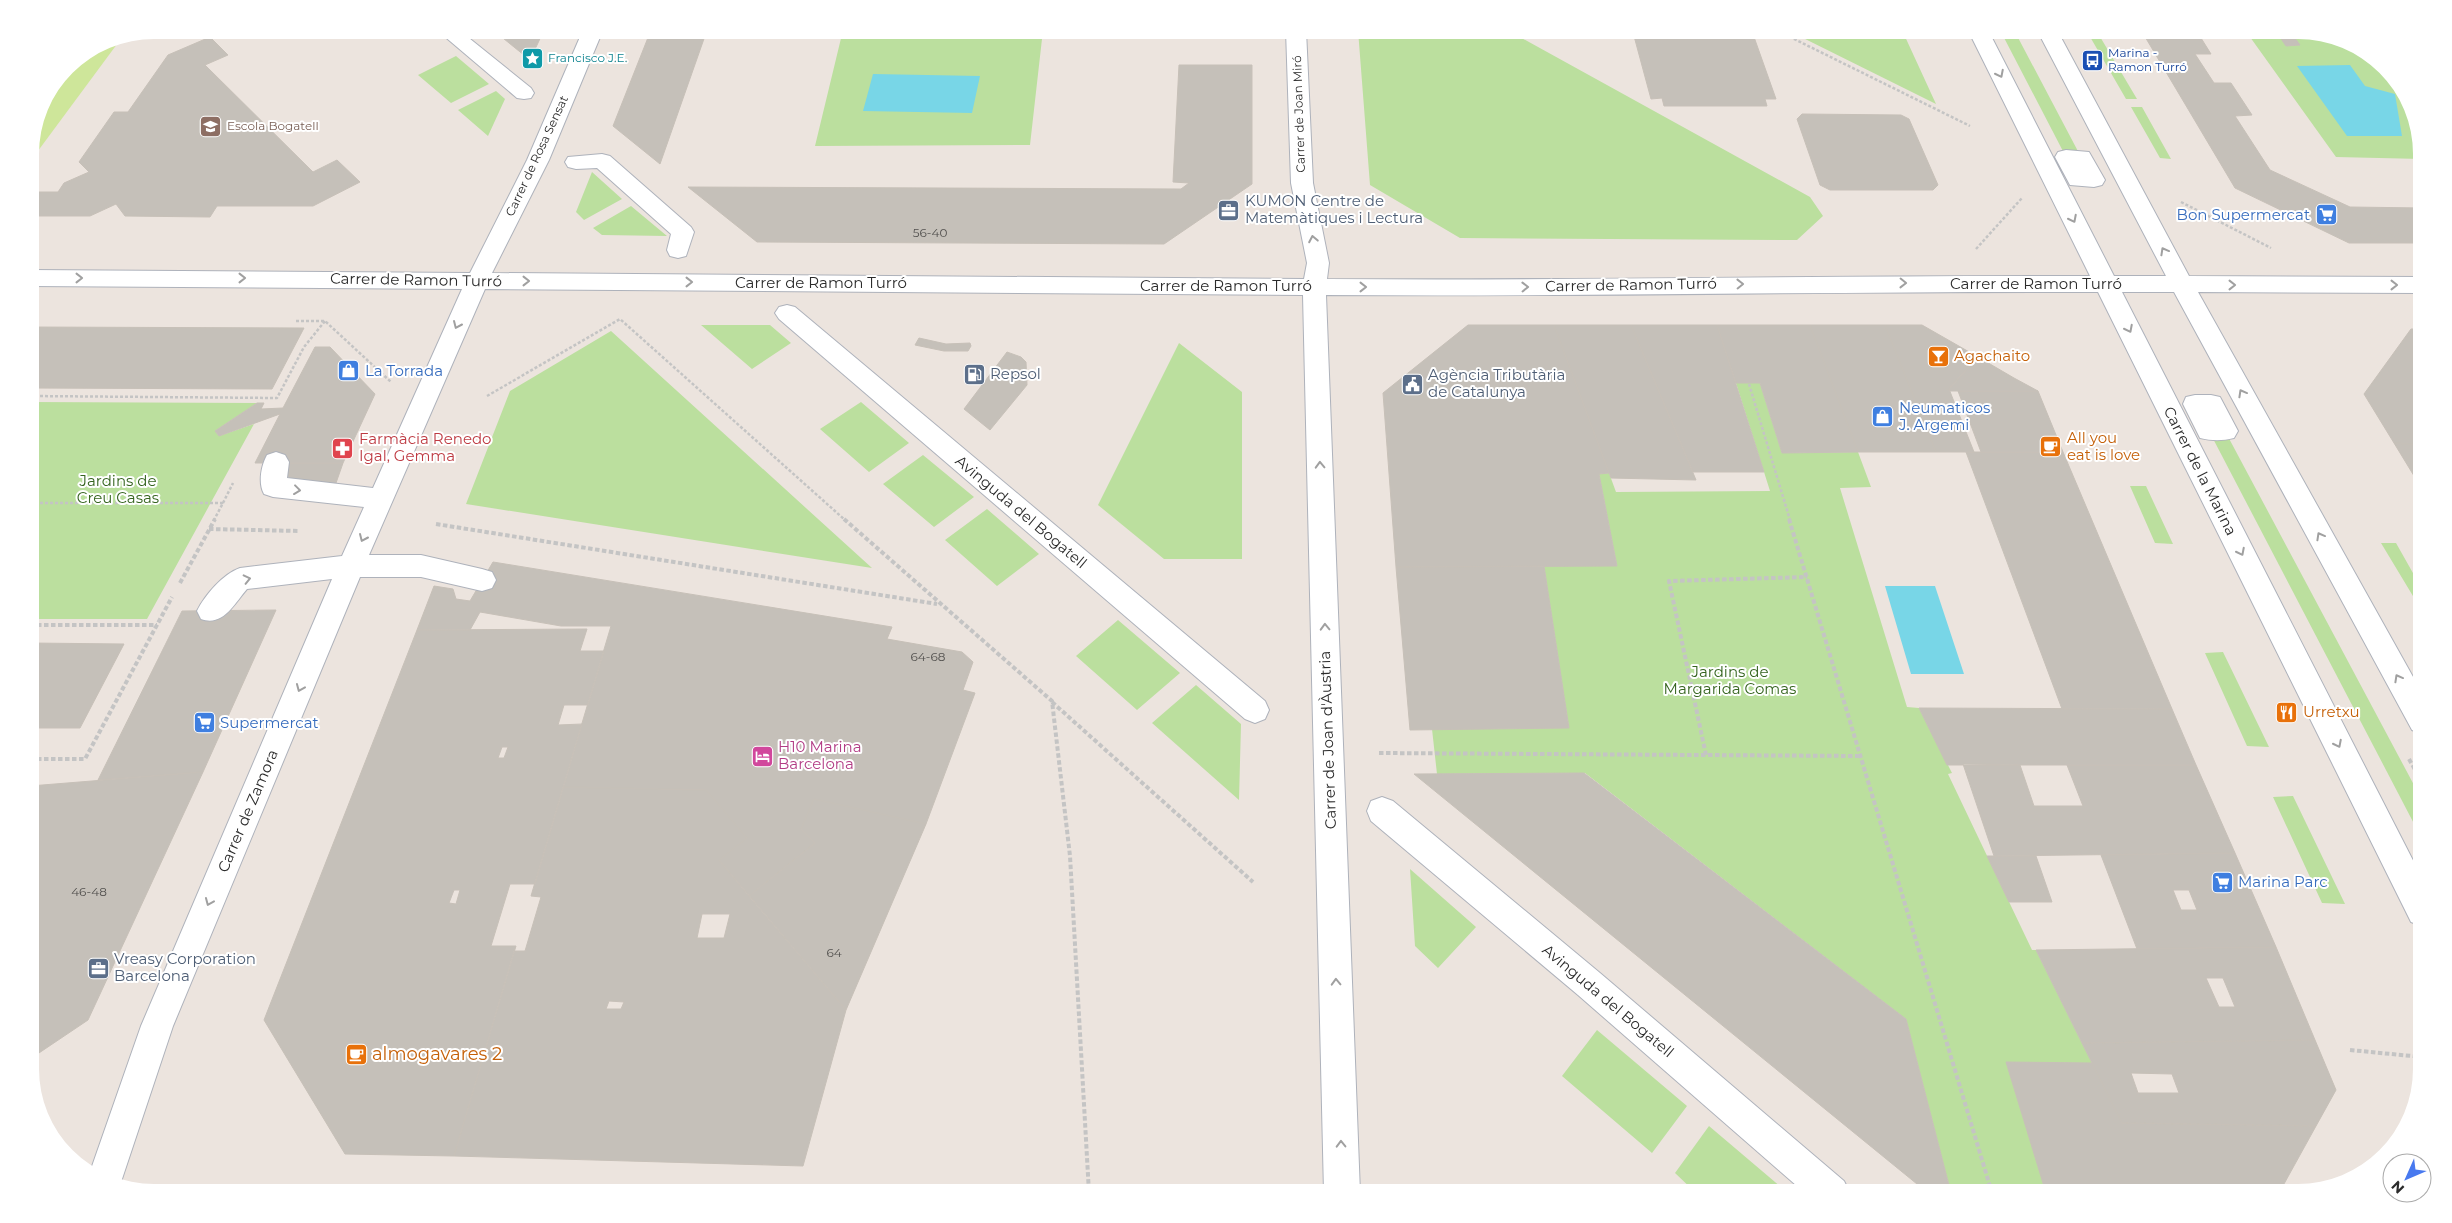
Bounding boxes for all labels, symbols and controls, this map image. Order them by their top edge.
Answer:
place label: Marina - Ramon Turró [2108,45,2187,74]
place icon: Francisco J.E. [520,46,544,70]
bus stop icon: Marina - Ramon Turró [2080,48,2104,72]
place label: Francisco J.E. [548,50,627,65]
street label: Carrer de Joan Miró [1289,55,1308,173]
one-way arrow [1994,68,2004,77]
street label: Carrer de Rosa Sensat [502,93,571,219]
school or university icon: Escola Bogatell [199,114,223,138]
place label: Escola Bogatell [227,118,319,133]
place label: KUMON Centre de Matemàtiques i Lectura [1245,191,1423,227]
office icon: KUMON Centre de Matemàtiques i Lectura [1217,198,1241,222]
supermarket icon: Bon Supermercat [2314,203,2338,227]
place label: Bon Supermercat [2177,205,2310,224]
one-way arrow [2067,214,2077,223]
house number: 56-40 [913,225,947,240]
one-way arrow [1309,234,1319,243]
one-way arrow [2160,247,2170,256]
street label: Carrer de Ramon Turró [330,269,502,290]
one-way arrow [76,273,83,283]
one-way arrow [238,273,246,283]
street label: Carrer de Ramon Turró [735,273,907,292]
street label: Carrer de Ramon Turró [1545,274,1717,295]
street label: Carrer de Ramon Turró [1950,274,2122,293]
one-way arrow [523,276,531,286]
street label: Carrer de Ramon Turró [1140,276,1312,295]
one-way arrow [686,277,693,287]
one-way arrow [1899,278,1907,288]
one-way arrow [1736,279,1744,289]
one-way arrow [2228,280,2236,290]
one-way arrow [2391,280,2399,290]
one-way arrow [1521,281,1529,292]
one-way arrow [1359,282,1367,292]
one-way arrow [453,320,464,329]
one-way arrow [2122,323,2132,332]
bar icon: Agachaito [1926,344,1950,368]
place label: Agachaito [1954,346,2030,365]
shop icon: La Torrada [337,359,361,383]
place label: La Torrada [365,361,443,380]
fuel station icon: Repsol [962,362,986,386]
place label: Repsol [990,364,1041,383]
place label: Agència Tributària de Catalunya [1428,365,1565,401]
public building icon: Agència Tributària de Catalunya [1400,372,1424,396]
one-way arrow [2239,389,2249,398]
place label: Neumaticos J. Argemi [1898,398,1990,434]
street label: Carrer de la Marina [2160,403,2241,538]
shop icon: Neumaticos J. Argemi [1871,405,1895,429]
place label: All you eat is love [2067,428,2140,464]
place label: Farmàcia Renedo Igal, Gemma [359,429,492,465]
cafe icon: All you eat is love [2039,435,2063,459]
pharmacy icon: Farmàcia Renedo Igal, Gemma [331,436,355,460]
street label: Avinguda del Bogatell [952,451,1091,572]
one-way arrow [1315,460,1325,468]
park label: Jardins de Creu Casas [77,471,159,507]
one-way arrow [293,484,301,495]
one-way arrow [2317,532,2327,541]
one-way arrow [359,533,369,542]
one-way arrow [2235,547,2245,556]
one-way arrow [242,575,251,585]
one-way arrow [1319,623,1330,631]
house number: 64-68 [910,649,946,664]
street label: Carrer de Joan d'Àustria [1315,651,1340,830]
park label: Jardins de Margarida Comas [1664,662,1796,698]
one-way arrow [2395,674,2405,683]
one-way arrow [295,683,306,692]
restaurant icon: Urretxu [2275,700,2299,724]
place label: Urretxu [2303,702,2360,721]
supermarket icon: Supermercat [192,711,216,735]
place label: Supermercat [220,713,319,732]
place label: H10 Marina Barcelona [778,737,862,773]
one-way arrow [2332,739,2342,748]
hotel icon: H10 Marina Barcelona [750,744,774,768]
street label: Carrer de Zamora [213,747,282,875]
supermarket icon: Marina Parc [2210,870,2234,894]
place label: Marina Parc [2238,872,2328,891]
house number: 46-48 [71,884,107,899]
one-way arrow [205,897,216,906]
street label: Avinguda del Bogatell [1539,940,1678,1061]
house number: 64 [826,945,842,960]
place label: Vreasy Corporation Barcelona [114,949,256,985]
office icon: Vreasy Corporation Barcelona [86,956,110,980]
one-way arrow [1331,978,1341,986]
cafe icon: almogavares 2 [344,1042,368,1066]
place label: almogavares 2 [372,1043,502,1065]
one-way arrow [1336,1140,1346,1148]
north arrow [2382,1153,2432,1203]
text: N [2387,1177,2408,1198]

